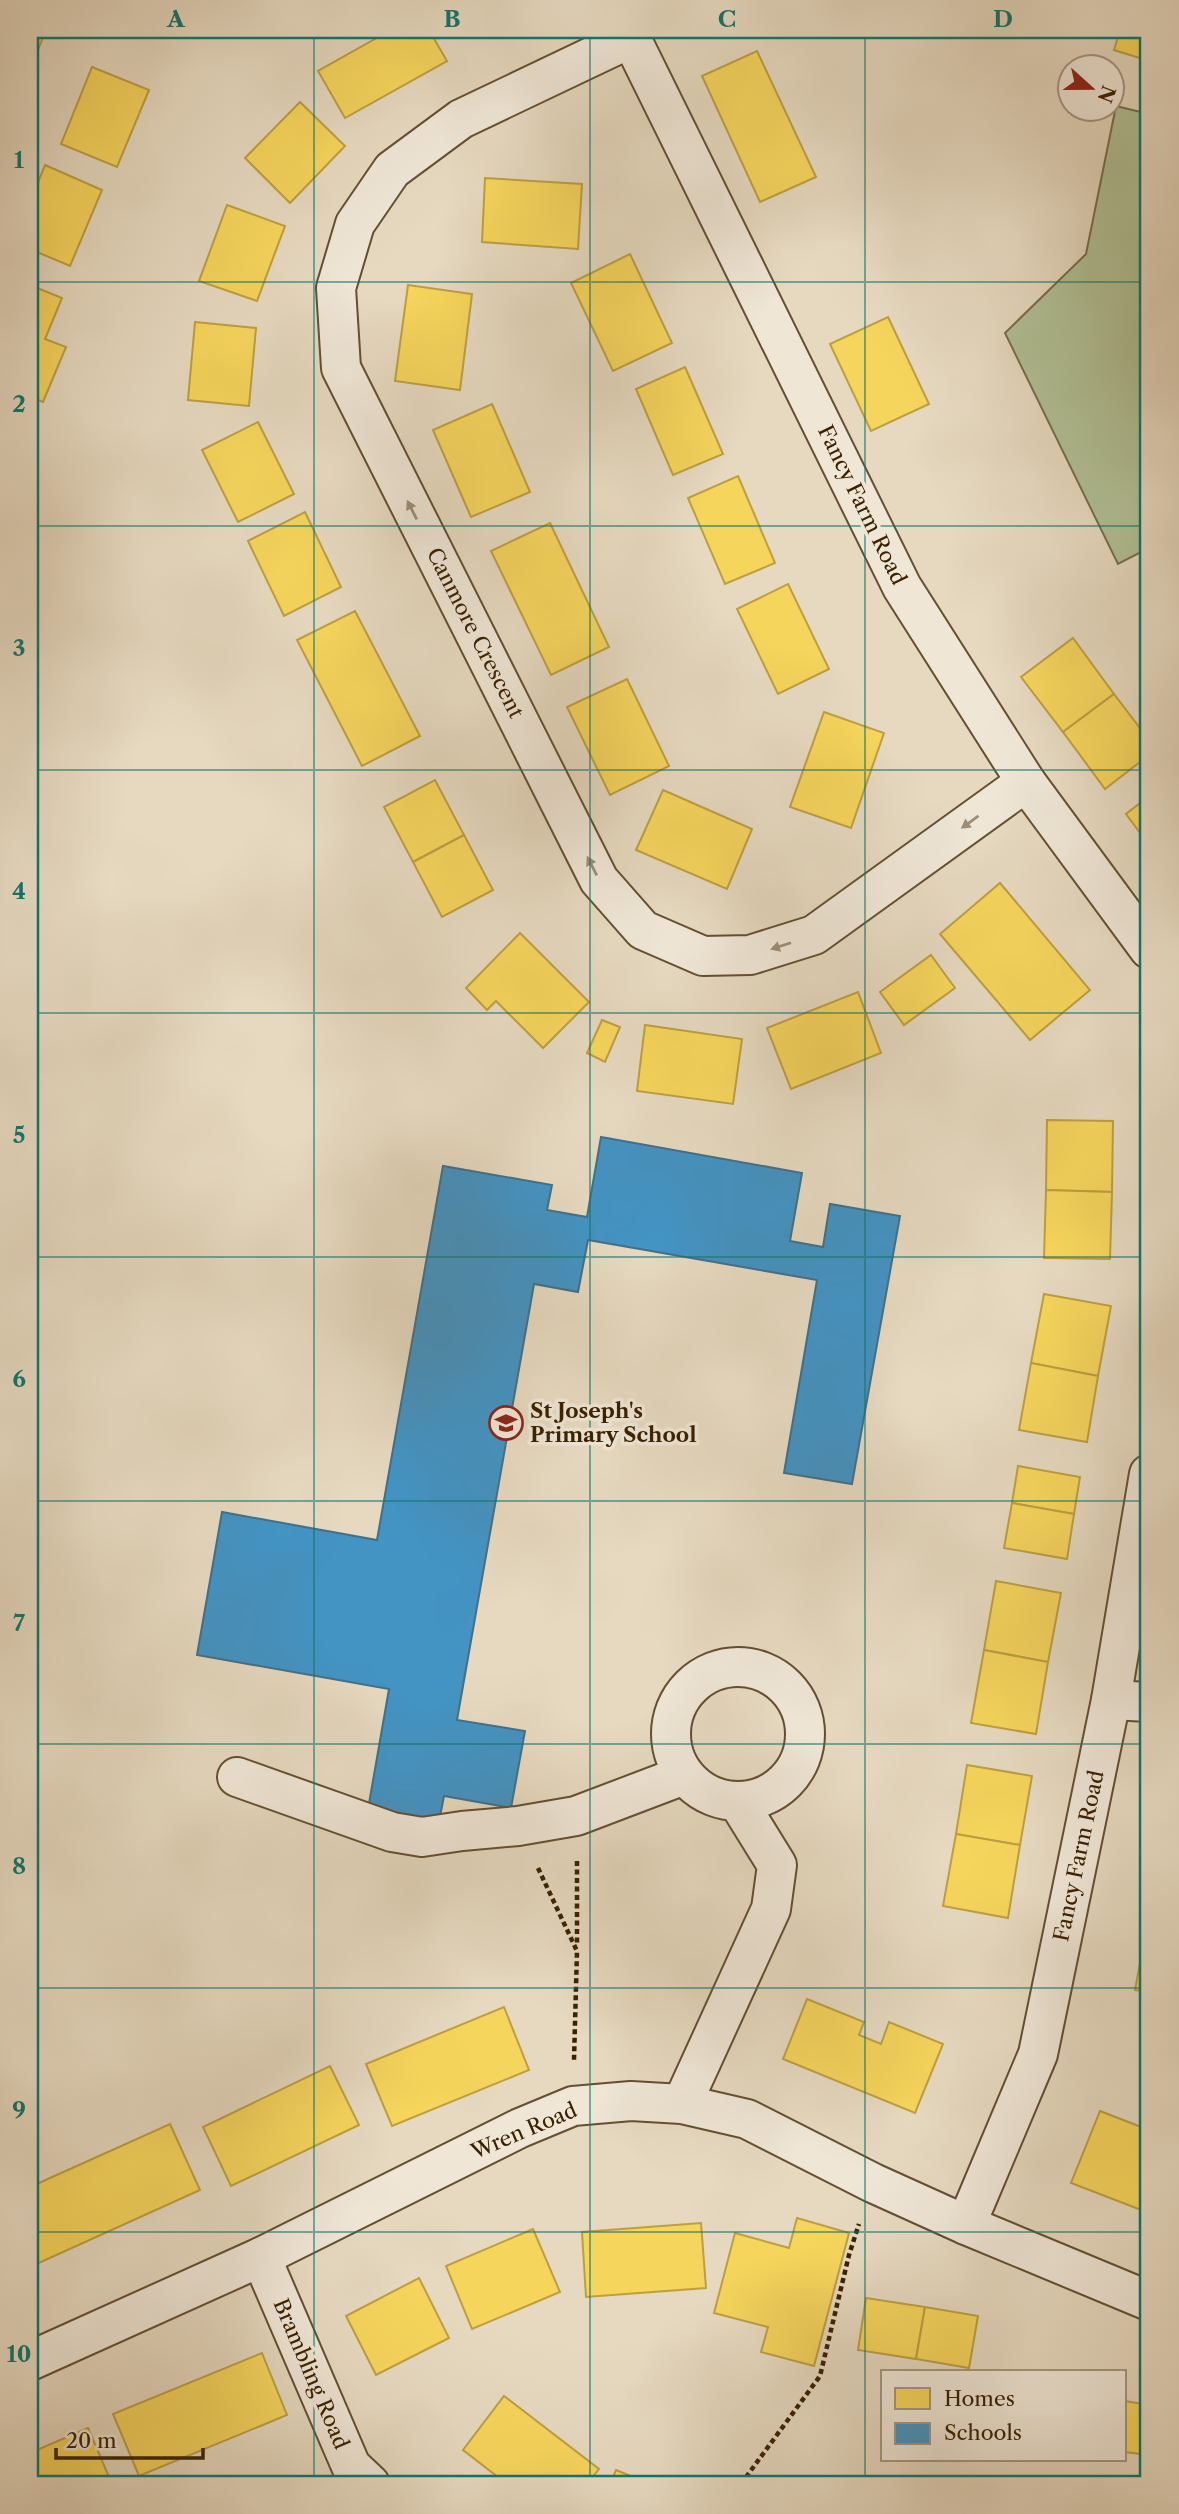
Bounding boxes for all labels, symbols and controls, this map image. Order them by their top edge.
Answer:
text: A [166,5,186,33]
text: B [443,5,461,33]
text: C [718,5,736,33]
text: D [993,5,1013,33]
north arrow [1056,52,1126,122]
text: N [1093,82,1120,106]
text: 1 [14,146,25,174]
text: 2 [12,390,26,418]
street label: Fancy Farm Road [813,421,912,589]
one-way arrow [407,499,419,519]
street label: Canmore Crescent [422,543,529,723]
text: 3 [13,634,26,662]
one-way arrow [961,815,980,829]
one-way arrow [586,856,597,876]
text: 4 [12,877,26,905]
one-way arrow [770,941,791,951]
text: 5 [13,1121,25,1149]
text: 6 [12,1365,26,1393]
place label: St Joseph's Primary School [530,1398,697,1447]
school or university icon: St Joseph's Primary School [487,1404,525,1442]
text: 7 [13,1609,25,1637]
street label: Fancy Farm Road [1048,1768,1109,1944]
text: 8 [12,1852,26,1880]
text: 9 [12,2096,26,2124]
street label: Wren Road [466,2097,581,2164]
street label: Brambling Road [268,2295,355,2453]
text: 10 [7,2340,31,2368]
legend [881,2370,1126,2462]
text: Homes [944,2386,1015,2411]
scale bar [56,2416,203,2460]
text: Schools [944,2420,1022,2445]
text: 20 m [66,2428,117,2453]

